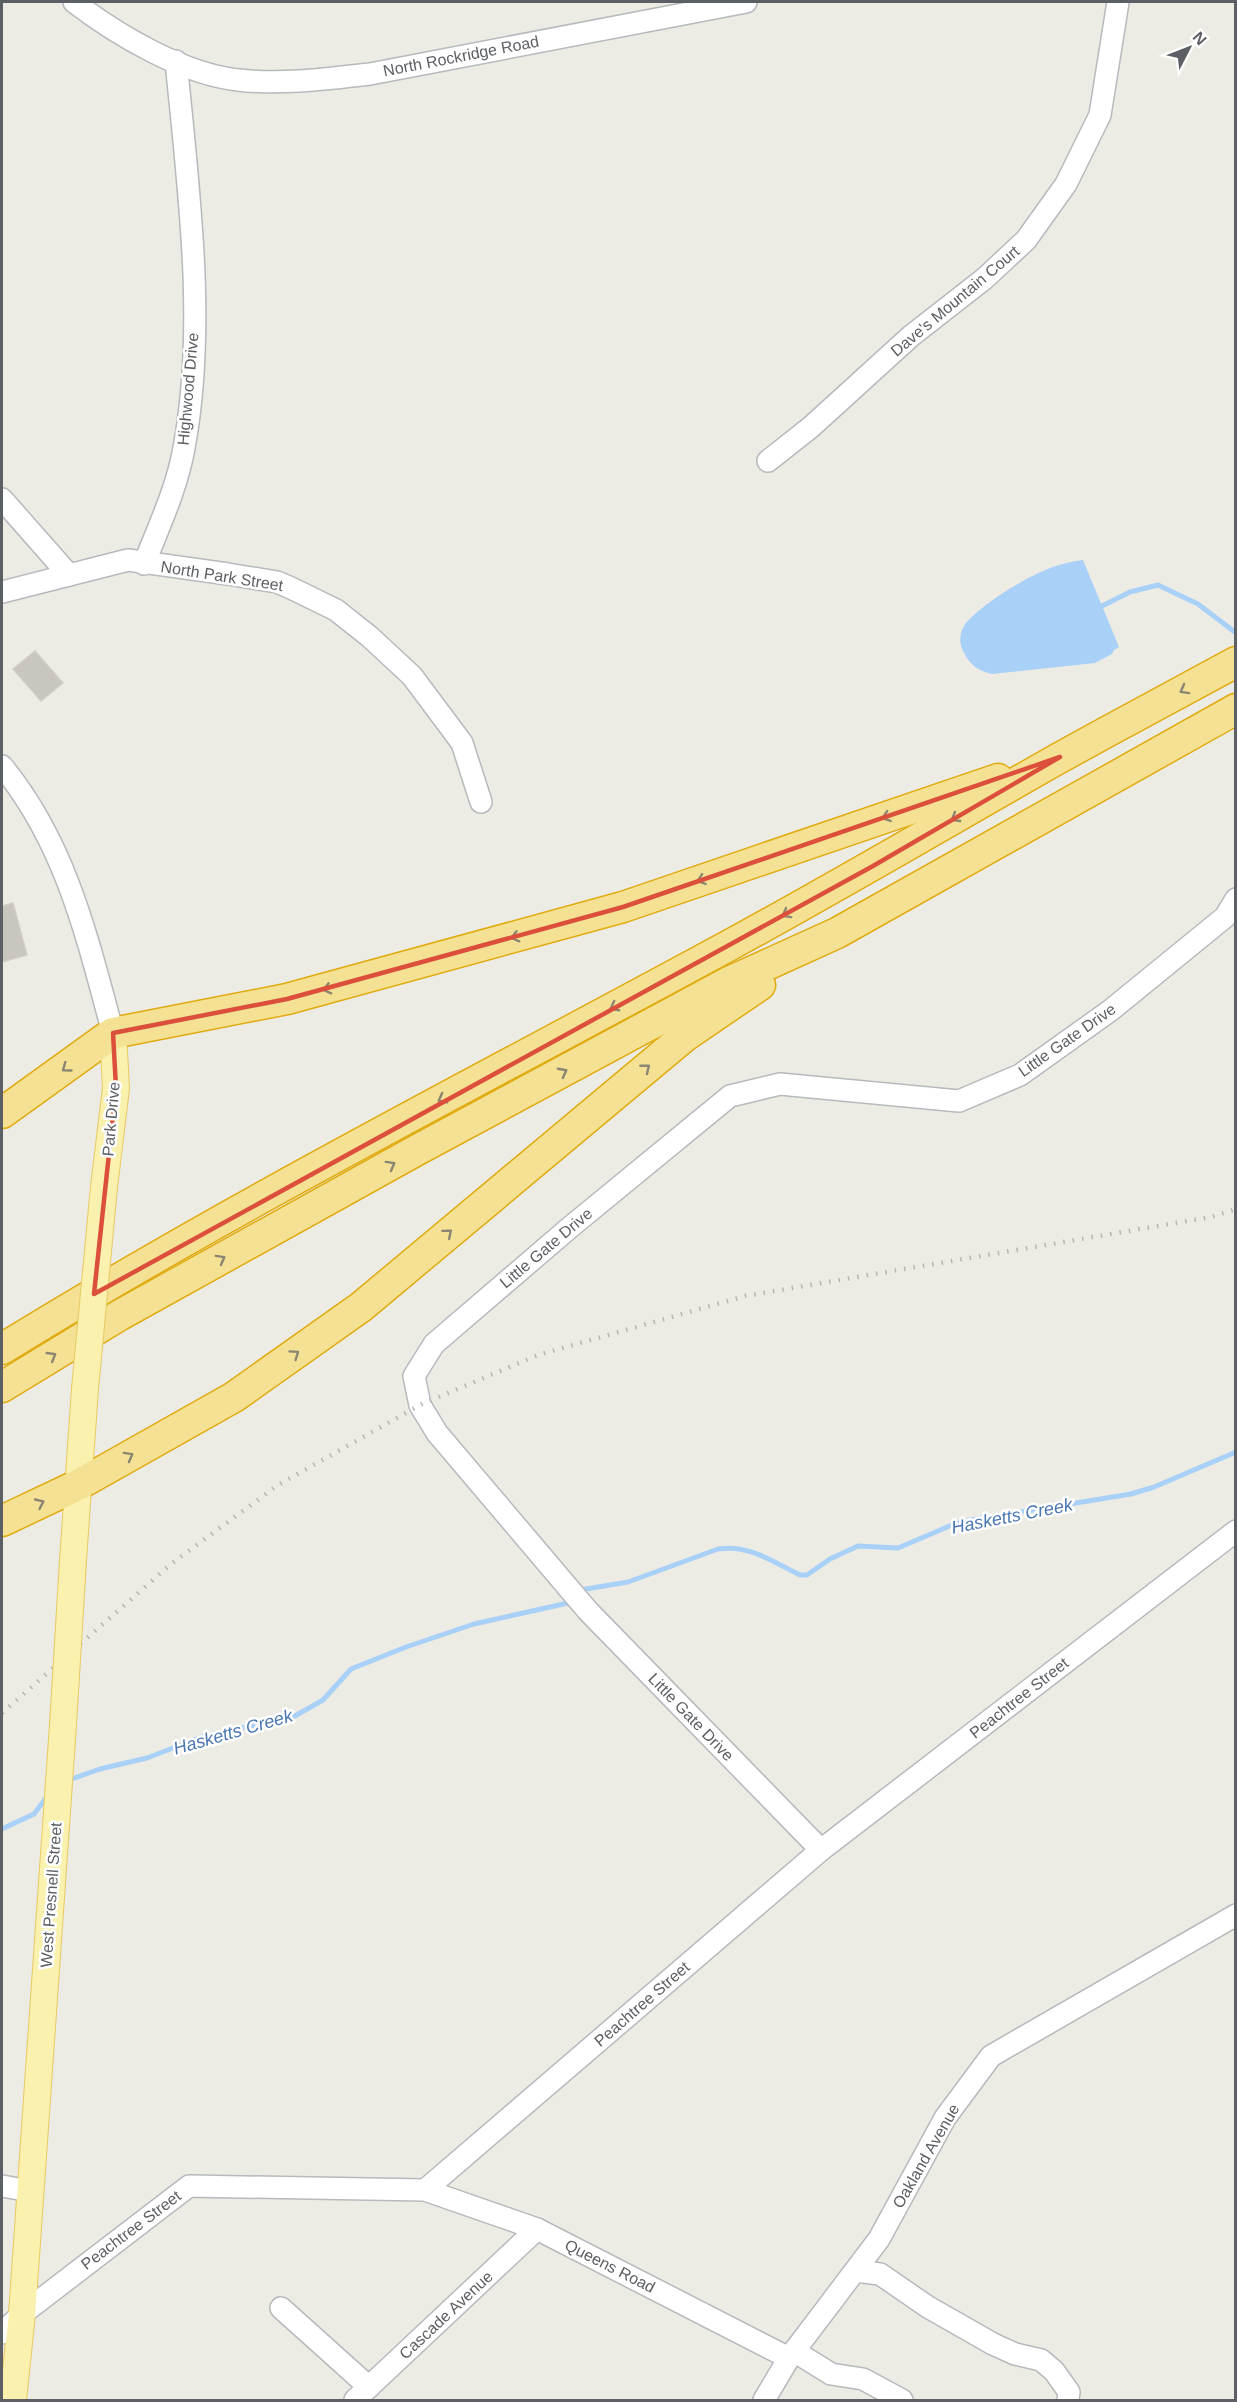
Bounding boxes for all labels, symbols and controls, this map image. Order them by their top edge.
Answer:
north arrow [1159,18,1219,78]
text: N [1190,28,1210,48]
street label: North Rockridge Road [382,33,540,79]
street label: Dave's Mountain Court [887,242,1023,360]
street label: Highwood Drive [175,332,201,446]
street label: North Park Street [160,558,285,594]
one-way arrow [1180,683,1190,694]
one-way arrow [881,810,892,823]
one-way arrow [951,811,961,823]
one-way arrow [696,873,707,886]
one-way arrow [781,907,792,918]
one-way arrow [510,930,521,942]
one-way arrow [322,981,332,994]
one-way arrow [610,1000,620,1011]
street label: Little Gate Drive [1015,1000,1119,1080]
one-way arrow [61,1060,72,1071]
one-way arrow [639,1064,650,1075]
one-way arrow [556,1068,567,1079]
street label: Park Drive [99,1081,123,1157]
one-way arrow [438,1092,448,1103]
one-way arrow [385,1161,395,1172]
street label: Little Gate Drive [497,1205,595,1291]
one-way arrow [441,1229,452,1240]
one-way arrow [214,1255,225,1266]
one-way arrow [288,1350,299,1361]
one-way arrow [46,1352,56,1364]
one-way arrow [123,1452,133,1463]
water label: Hasketts Creek [950,1494,1075,1538]
one-way arrow [33,1498,44,1510]
street label: Peachtree Street [966,1654,1072,1742]
street label: Little Gate Drive [645,1670,737,1764]
water label: Hasketts Creek [171,1705,296,1759]
street label: West Presnell Street [37,1821,65,1968]
street label: Peachtree Street [591,1958,693,2050]
street label: Oakland Avenue [889,2101,963,2211]
street label: Peachtree Street [78,2187,185,2273]
street label: Queens Road [562,2236,658,2296]
street label: Cascade Avenue [396,2268,496,2362]

